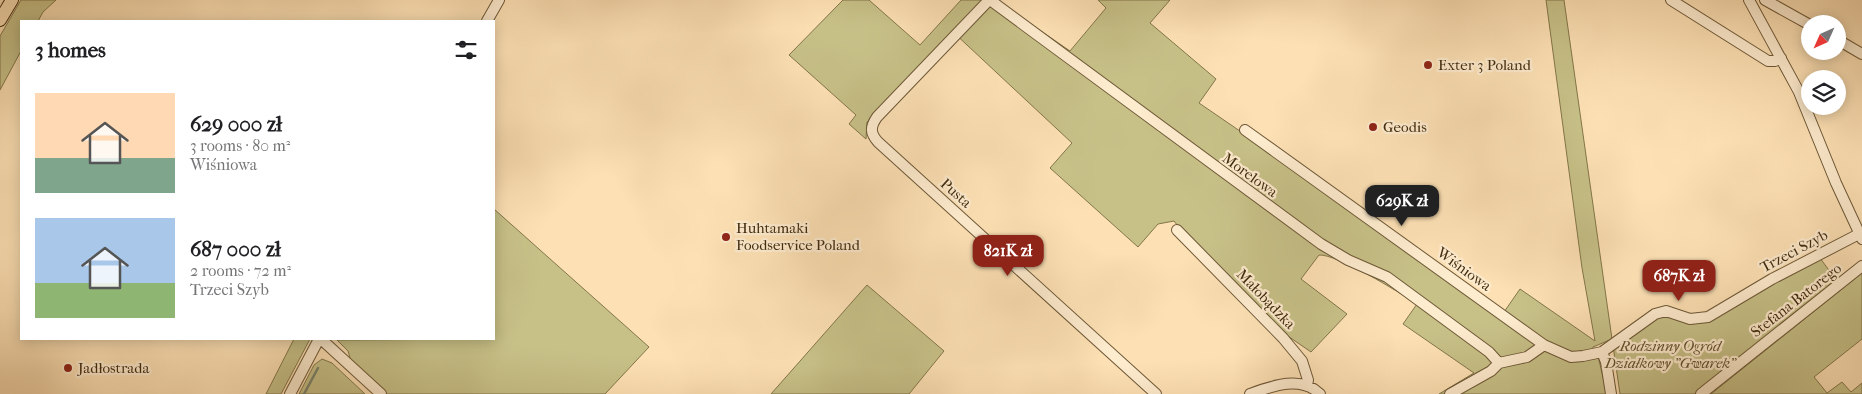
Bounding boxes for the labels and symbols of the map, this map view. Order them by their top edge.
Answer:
north arrow [1801,15,1846,60]
place label: Exter 3 Poland [1438,56,1532,74]
marker: Exter 3 Poland [1422,59,1434,71]
place label: Geodis [1383,118,1427,136]
marker: Geodis [1367,121,1379,133]
street label: Morelowa [1219,149,1282,202]
street label: Pusta [937,174,976,212]
pin: 629K zł [1356,184,1448,227]
place label: Huhtamaki Foodservice Poland [736,219,861,254]
street label: Trzeci Szyb [1757,226,1831,276]
marker: Huhtamaki Foodservice Poland [720,231,732,243]
pin: 821K zł [962,234,1054,277]
street label: Wiśniowa [1432,243,1496,295]
street label: Stefana Batorego [1747,259,1845,341]
pin: 687K zł [1633,260,1725,302]
street label: Małobądzka [1233,265,1300,334]
park label: Rodzinny Ogród Działkowy "Gwarek" [1604,337,1737,372]
place label: Jadłostrada [77,359,150,377]
marker: Jadłostrada [62,362,74,374]

